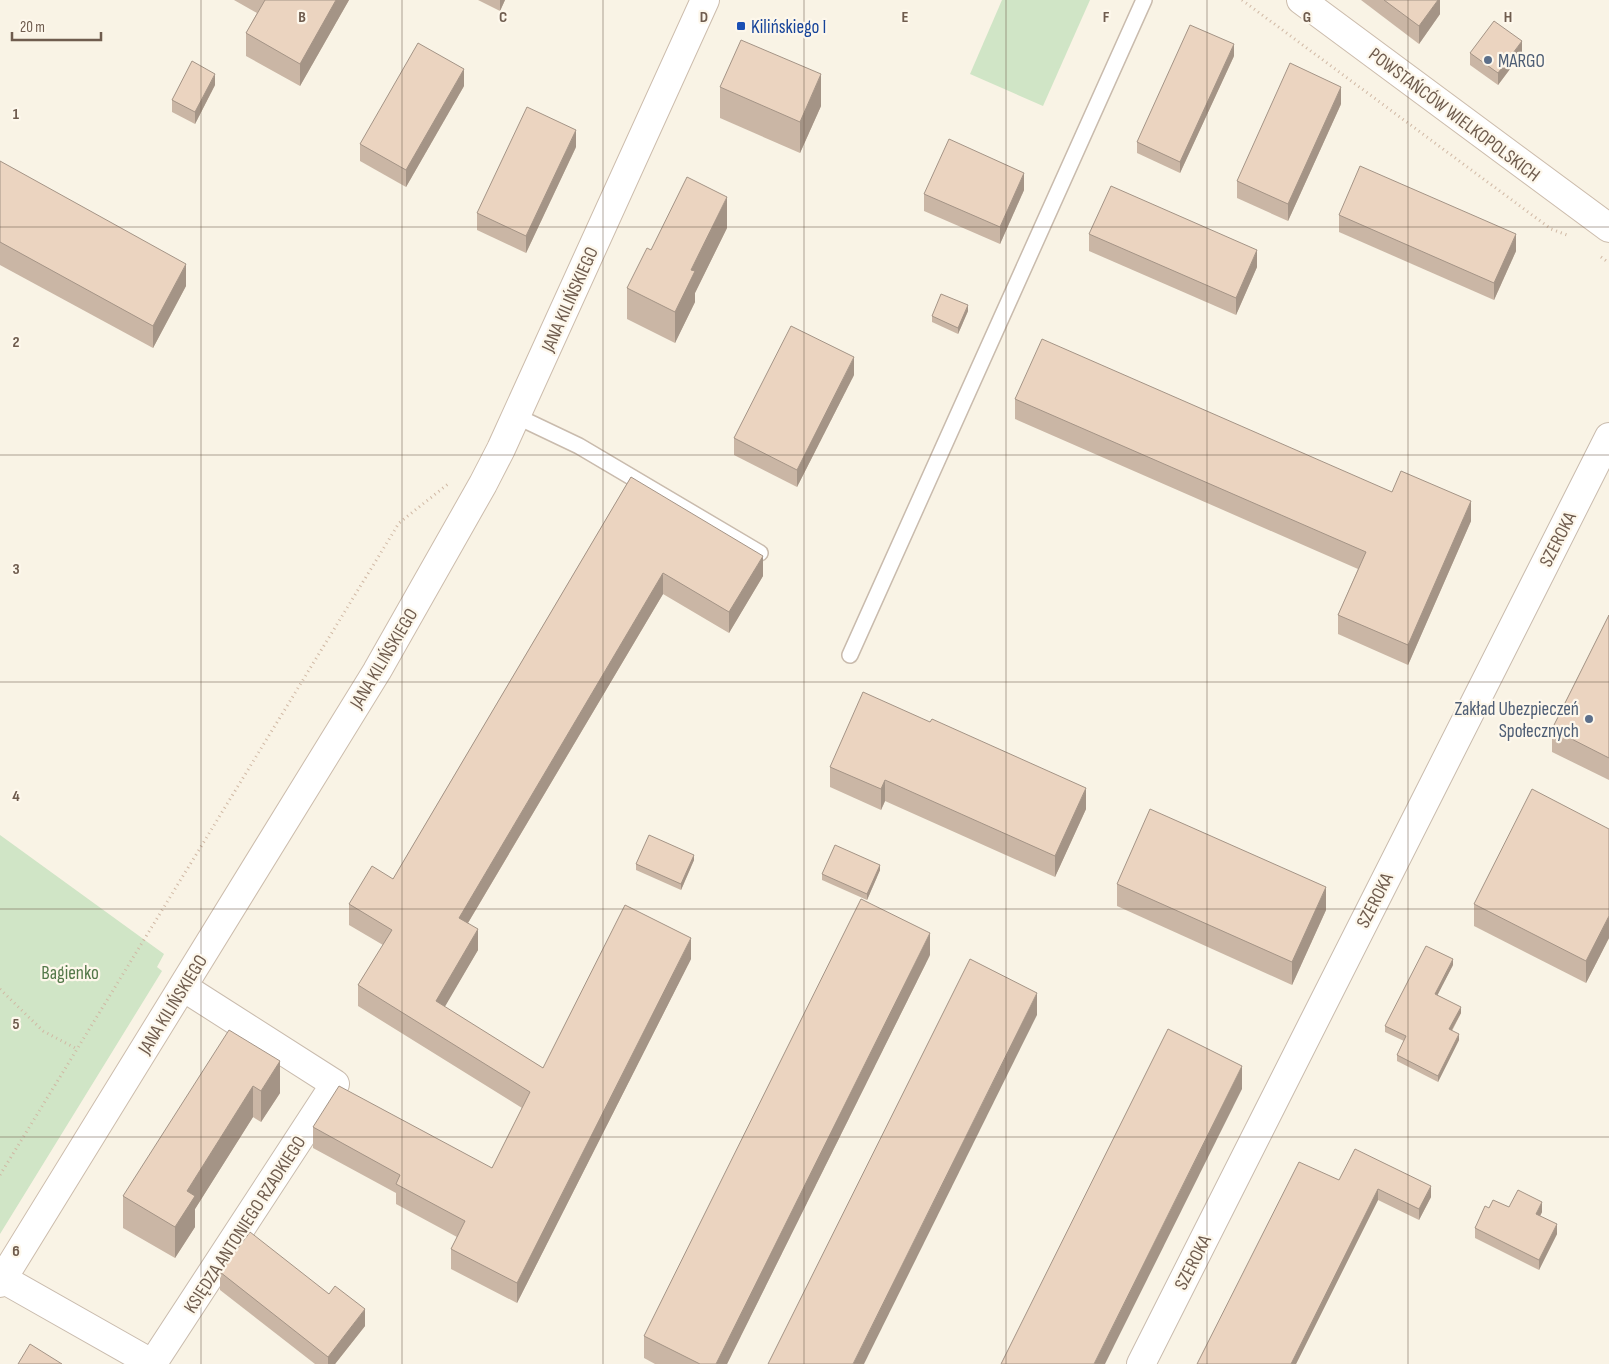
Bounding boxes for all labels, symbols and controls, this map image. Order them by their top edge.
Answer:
text: B [298,8,306,27]
text: C [499,8,507,27]
text: D [700,8,708,27]
text: E [902,8,909,27]
text: F [1103,8,1110,27]
text: G [1303,8,1311,27]
text: H [1504,8,1512,27]
scale bar [12,10,101,42]
place label: Kilińskiego I [751,16,826,39]
text: 20 m [20,18,45,37]
marker: Kilińskiego I [735,20,747,32]
street label: POWSTAŃCÓW WIELKOPOLSKICH [1364,43,1544,187]
place label: MARGO [1498,50,1545,73]
marker: MARGO [1482,54,1494,66]
text: 1 [13,105,20,124]
street label: JANA KILIŃSKIEGO [537,243,604,357]
text: 2 [12,333,20,352]
street label: SZEROKA [1535,508,1582,571]
text: 3 [12,560,20,579]
street label: JANA KILIŃSKIEGO [345,605,423,714]
place label: Zakład Ubezpieczeń Społecznych [1454,698,1579,743]
marker: Zakład Ubezpieczeń Społecznych [1583,713,1595,725]
text: 4 [12,787,20,806]
street label: SZEROKA [1352,869,1399,932]
street label: JANA KILIŃSKIEGO [133,951,213,1060]
park label: Bagienko [41,962,99,985]
text: 5 [12,1015,20,1034]
street label: KSIĘDZA ANTONIEGO RZADKIEGO [179,1132,311,1318]
street label: SZEROKA [1170,1231,1217,1294]
text: 6 [12,1242,20,1261]

